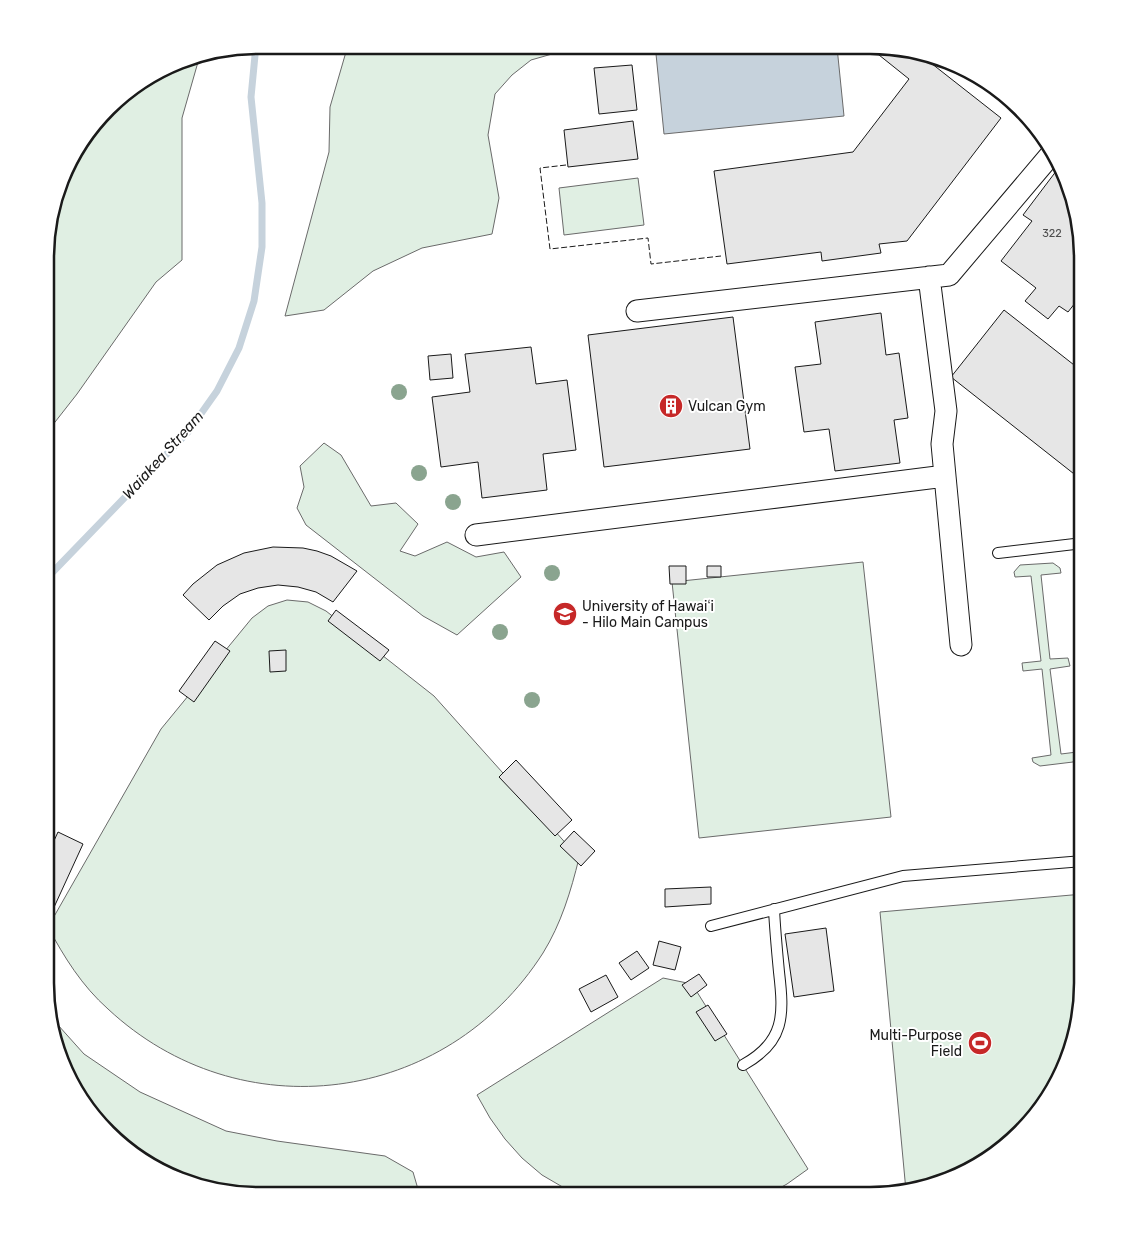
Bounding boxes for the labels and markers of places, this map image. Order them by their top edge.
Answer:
building icon: Vulcan Gym [658,393,684,419]
place label: Vulcan Gym [688,398,766,415]
place label: University of Hawaiʻi - Hilo Main Campus [582,598,714,631]
school or university icon: University of Hawaiʻi - Hilo Main Campus [552,601,578,627]
place label: Multi-Purpose Field [869,1027,962,1060]
sports icon: Multi-Purpose Field [967,1030,993,1056]

